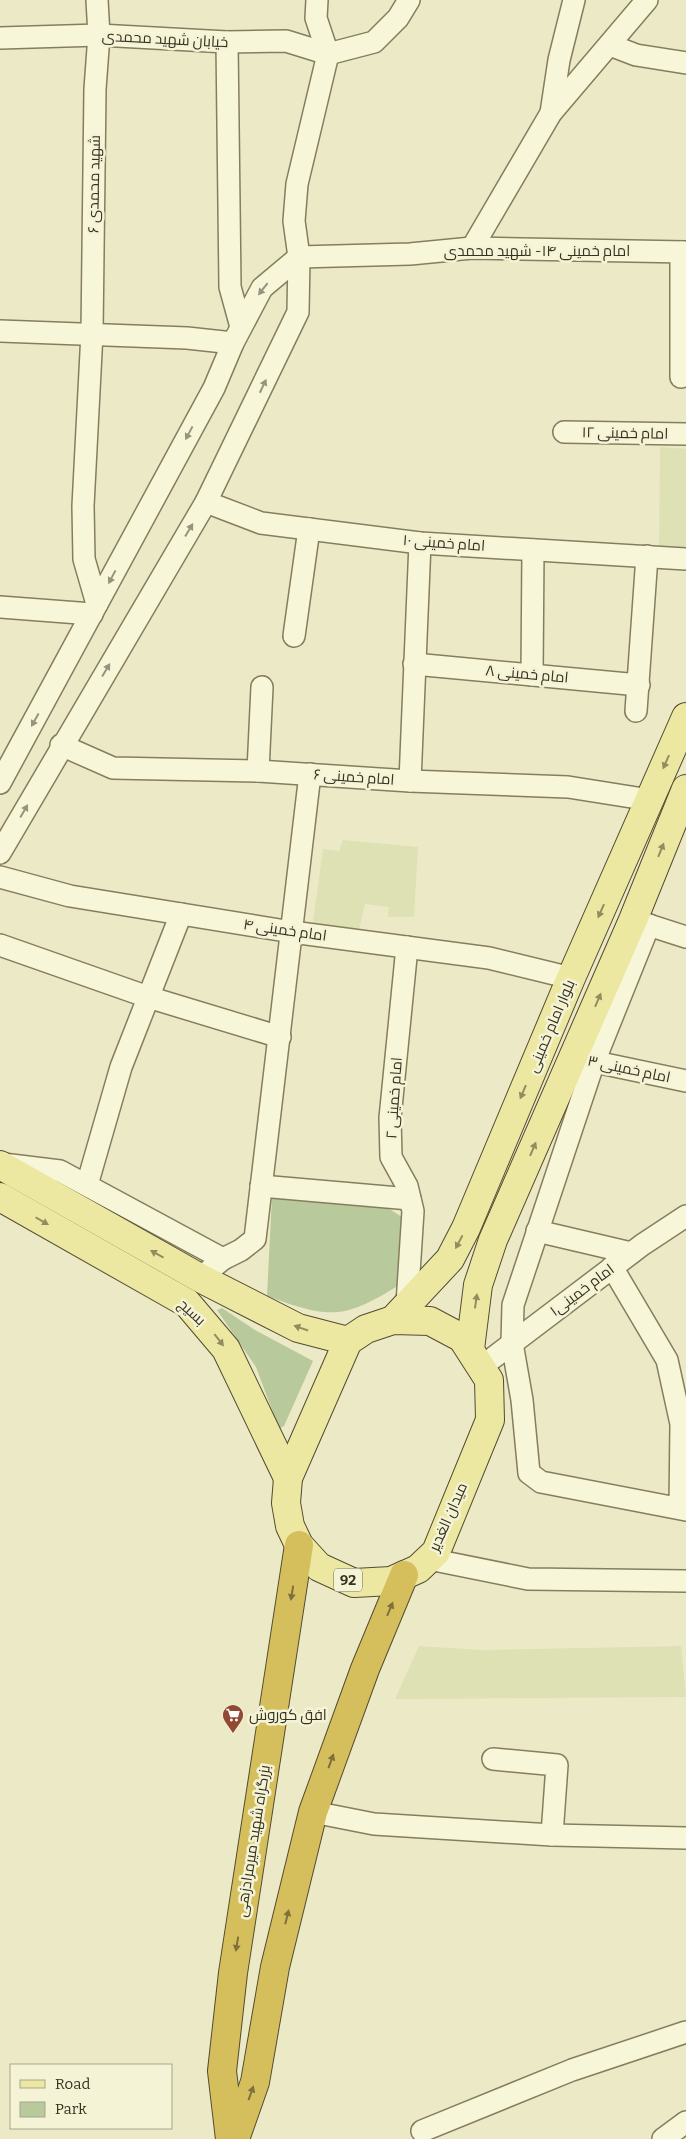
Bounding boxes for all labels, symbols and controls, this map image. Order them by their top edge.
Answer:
street label: خیابان شهید محمدی [101,27,229,52]
street label: شهید محمدی ۶ [84,135,105,233]
street label: امام خمینی ۱۴- شهید محمدی [444,242,630,261]
one-way arrow [258,283,268,296]
one-way arrow [260,379,268,393]
street label: امام خمینی ۱۲ [582,423,668,444]
one-way arrow [184,427,193,440]
one-way arrow [184,524,193,537]
street label: امام خمینی ۱۰ [402,531,486,556]
one-way arrow [108,569,116,584]
street label: امام خمینی ۸ [485,661,569,688]
one-way arrow [102,663,110,678]
one-way arrow [31,712,39,727]
one-way arrow [662,755,670,769]
street label: امام خمینی ۶ [313,765,395,790]
one-way arrow [20,804,29,817]
one-way arrow [657,842,665,857]
one-way arrow [596,904,604,918]
street label: امام خمینی ۴ [242,915,328,946]
street label: بلوار امام خمینی [523,977,580,1076]
one-way arrow [594,993,602,1007]
street label: امام خمینی ۳ [586,1051,672,1088]
street label: امام خمینی ۲ [382,1057,407,1140]
one-way arrow [519,1085,527,1100]
one-way arrow [530,1142,538,1156]
one-way arrow [35,1217,50,1225]
one-way arrow [455,1234,463,1249]
one-way arrow [150,1249,163,1258]
street label: امام خمینی۱ [546,1260,618,1321]
one-way arrow [472,1292,480,1308]
street label: بسیج [173,1295,209,1331]
one-way arrow [293,1324,308,1332]
one-way arrow [213,1333,224,1346]
street label: میدان الغدیر [424,1480,472,1555]
road number: 92 [334,1568,362,1592]
one-way arrow [287,1585,295,1601]
one-way arrow [386,1602,394,1616]
supermarket icon: افق کوروش [221,1703,245,1734]
place label: افق کوروش [249,1706,327,1725]
one-way arrow [328,1753,336,1768]
street label: بزرگراه شهید میرمرادزهی [232,1764,275,1918]
one-way arrow [283,1909,291,1924]
one-way arrow [233,1936,241,1952]
legend [10,2064,172,2129]
text: Road [55,2075,90,2093]
one-way arrow [248,2085,256,2100]
text: Park [55,2100,87,2118]

